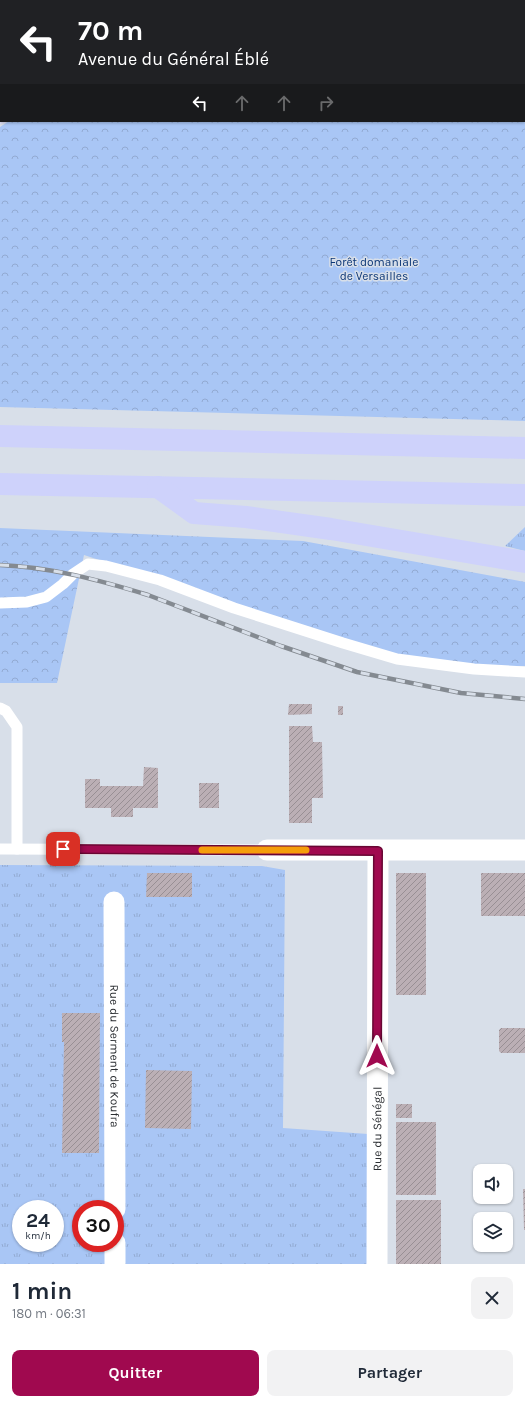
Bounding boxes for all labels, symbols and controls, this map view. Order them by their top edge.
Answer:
text: 70 m [78,14,143,47]
icon: left [12,16,64,68]
text: Avenue du Général Éblé [78,48,269,70]
icon: left [189,92,211,114]
icon: ahead [231,92,253,114]
icon: ahead [273,92,295,114]
icon: right [315,92,337,114]
park label: Forêt domaniale de Versailles [330,255,418,283]
pin [46,832,80,866]
icon: arrive [52,838,74,860]
street label: Rue du Serment de Koufra [107,984,122,1128]
position arrow [356,1035,398,1077]
street label: Rue du Sénégal [370,1087,384,1171]
map controls [473,1164,513,1252]
button: sound [473,1164,513,1204]
speed limit sign: 30 [72,1200,124,1252]
text: 24 [26,1209,50,1232]
button: layers [473,1212,513,1252]
text: km/h [25,1230,51,1242]
text: 1 min [12,1277,72,1305]
button: close [471,1277,513,1319]
text: 180 m · 06:31 [12,1306,86,1321]
button: Quitter [12,1350,259,1396]
button: Partager [267,1350,513,1396]

